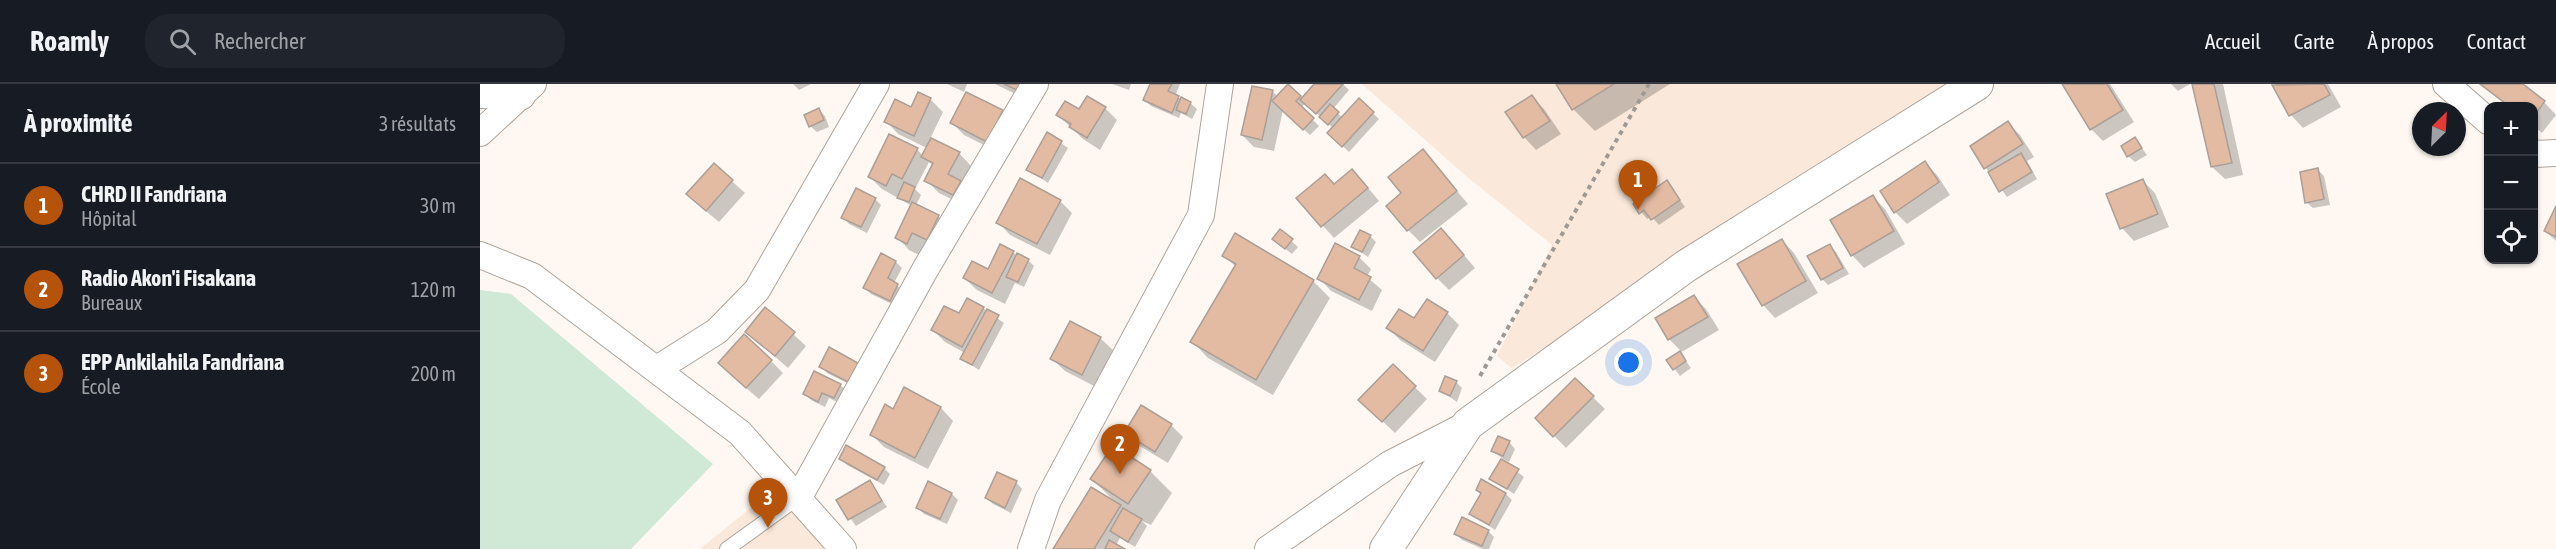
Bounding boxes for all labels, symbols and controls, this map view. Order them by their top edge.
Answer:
search box [145,14,565,68]
text: Roamly [30,25,109,57]
icon: search [166,25,199,58]
text: Rechercher [214,28,306,54]
text: Accueil [2205,29,2261,53]
text: Carte [2294,29,2334,53]
text: À propos [2367,29,2434,53]
text: Contact [2467,29,2526,53]
north arrow [2412,102,2466,156]
map controls [2484,102,2538,264]
button: + [2484,102,2538,156]
text: À proximité [24,108,132,138]
text: 3 résultats [379,112,456,135]
button: − [2484,156,2538,210]
pin: 1 [1618,160,1658,210]
text: CHRD II Fandriana [81,181,227,207]
text: 1 [39,194,48,217]
text: 30 m [420,194,456,217]
text: Hôpital [81,207,136,230]
button: locate [2484,210,2538,264]
text: Radio Akon'i Fisakana [81,265,256,291]
text: 2 [39,278,48,301]
text: 120 m [411,278,456,301]
text: Bureaux [81,291,142,314]
your location [1614,348,1643,377]
text: EPP Ankilahila Fandriana [81,349,284,375]
text: 3 [39,362,48,385]
text: 200 m [411,362,456,385]
text: École [81,375,121,398]
pin: 2 [1100,424,1140,474]
pin: 3 [748,478,788,528]

